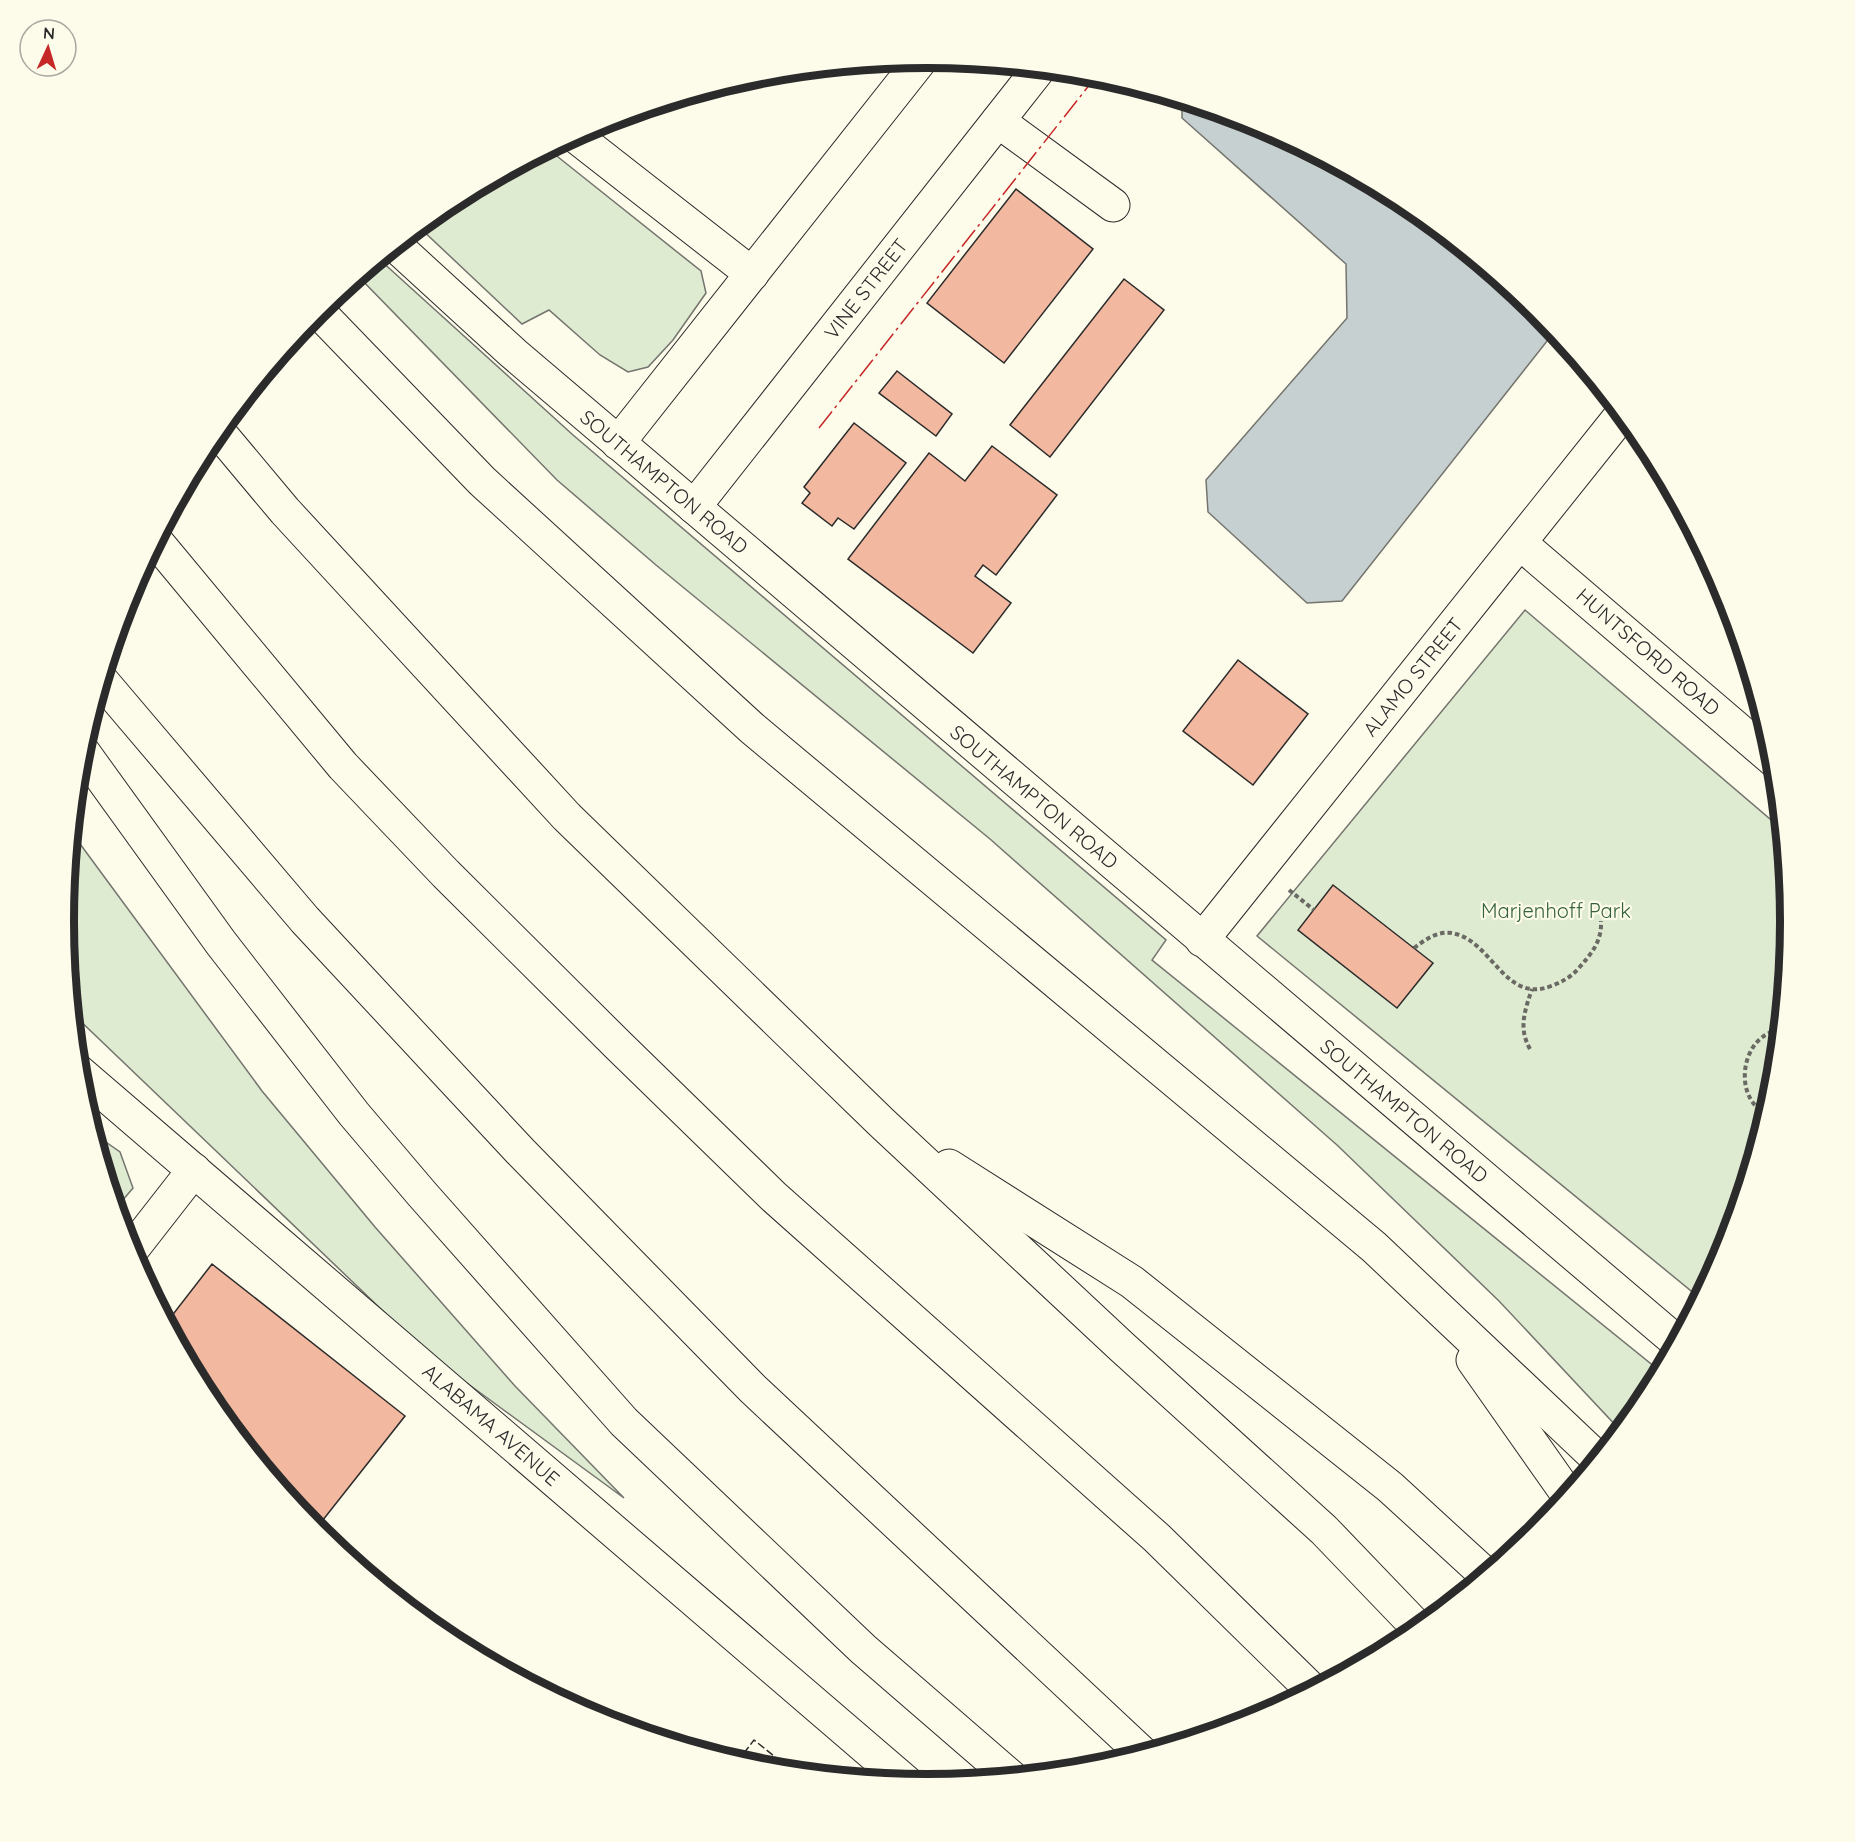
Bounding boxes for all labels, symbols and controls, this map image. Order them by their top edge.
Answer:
north arrow [18,18,78,78]
text: N [42,23,56,43]
street label: VINE STREET [818,233,913,344]
street label: SOUTHAMPTON ROAD [575,404,753,559]
street label: HUNTSFORD ROAD [1571,582,1725,721]
street label: ALAMO STREET [1357,612,1468,741]
street label: SOUTHAMPTON ROAD [945,719,1123,874]
park label: Marjenhoff Park [1481,898,1631,923]
street label: SOUTHAMPTON ROAD [1315,1033,1493,1188]
street label: ALABAMA AVENUE [418,1358,565,1491]

